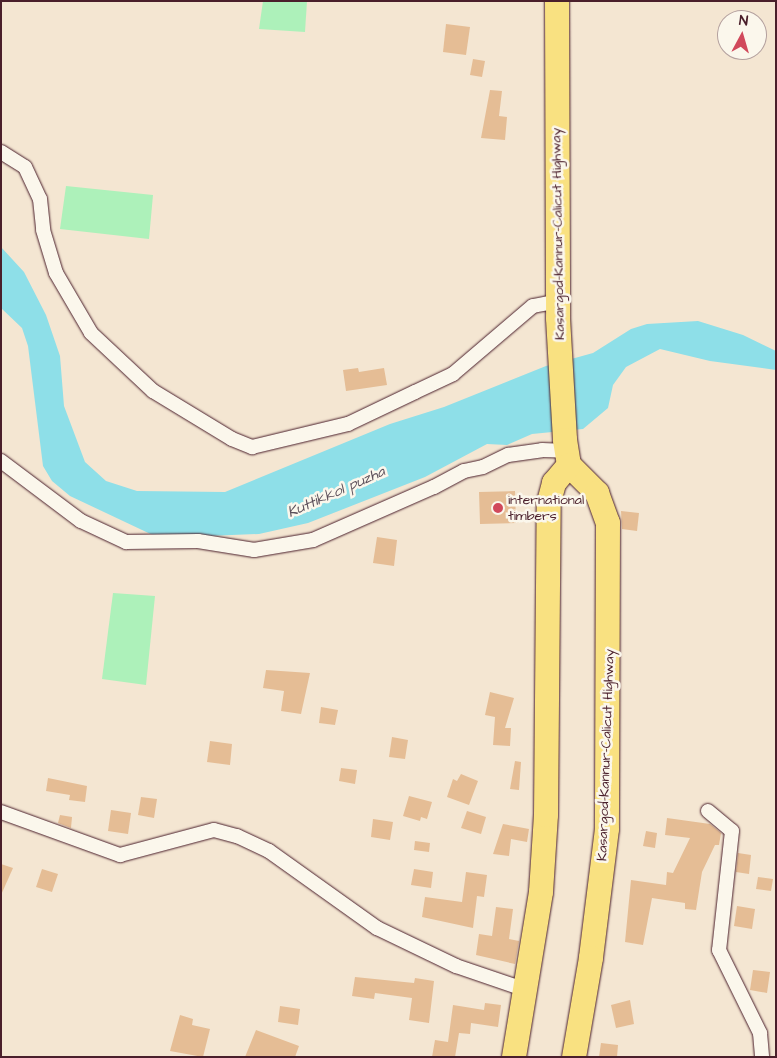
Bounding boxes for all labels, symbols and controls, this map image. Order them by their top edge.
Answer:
north arrow [717,10,767,60]
text: N [738,11,749,31]
street label: Kasargod-Kannur-Calicut Highway [548,128,568,340]
water label: Kuttikkol puzha [284,462,388,522]
place label: international timbers [508,492,584,524]
marker: international timbers [492,502,504,514]
street label: Kasargod-Kannur-Calicut Highway [594,649,618,861]

